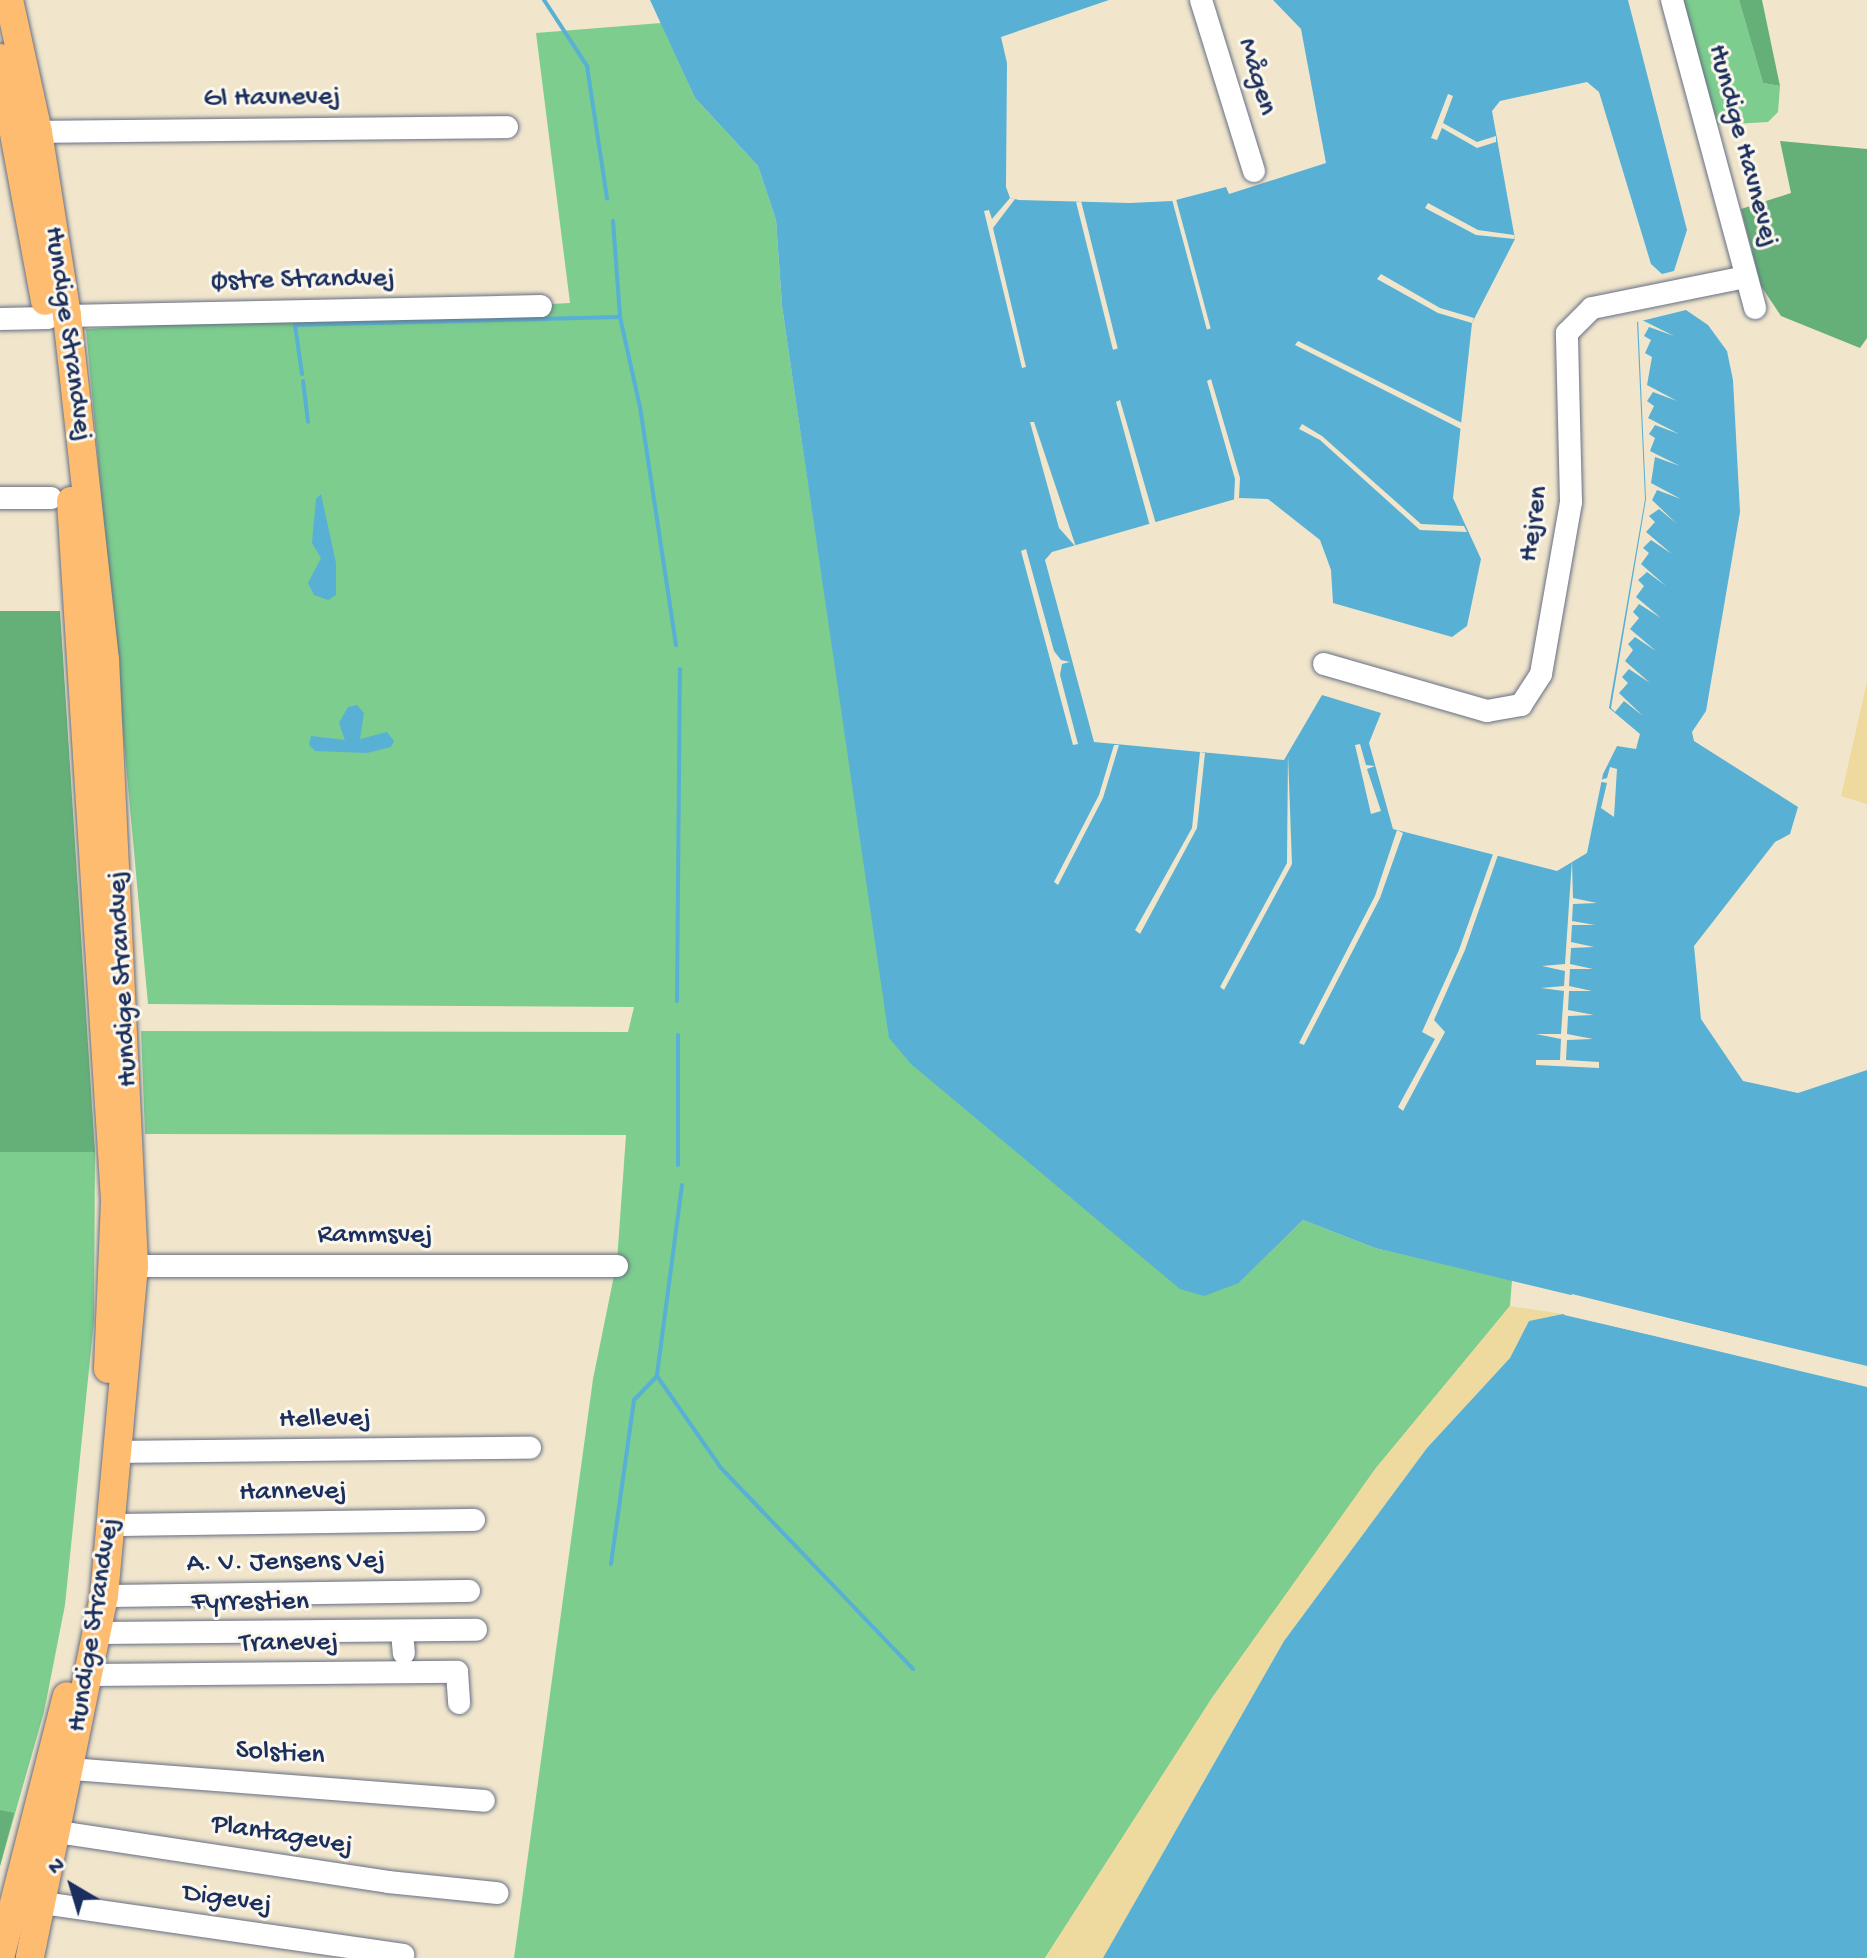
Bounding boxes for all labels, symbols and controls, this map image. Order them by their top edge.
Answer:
street label: Mågen [1228,34,1284,120]
street label: Hundige Havnevej [1699,41,1785,251]
street label: Gl Havnevej [203,81,341,117]
street label: Hundige Strandvej [35,224,99,444]
street label: Østre Strandvej [211,263,395,299]
street label: Hejren [1513,484,1557,564]
street label: Hundige Strandvej [102,870,146,1088]
street label: Rammsvej [317,1219,433,1253]
street label: Hellevej [279,1402,371,1438]
street label: Hannevej [239,1475,347,1511]
street label: Hundige Strandvej [61,1515,129,1735]
street label: A. V. Jensens Vej [186,1544,386,1582]
street label: Fyrrestien [191,1586,309,1620]
street label: Tranevej [239,1626,339,1662]
street label: Solstien [234,1734,326,1774]
street label: Plantagevej [209,1808,355,1864]
north arrow [32,1846,112,1926]
text: N [44,1852,71,1882]
street label: Digevej [180,1877,274,1923]

